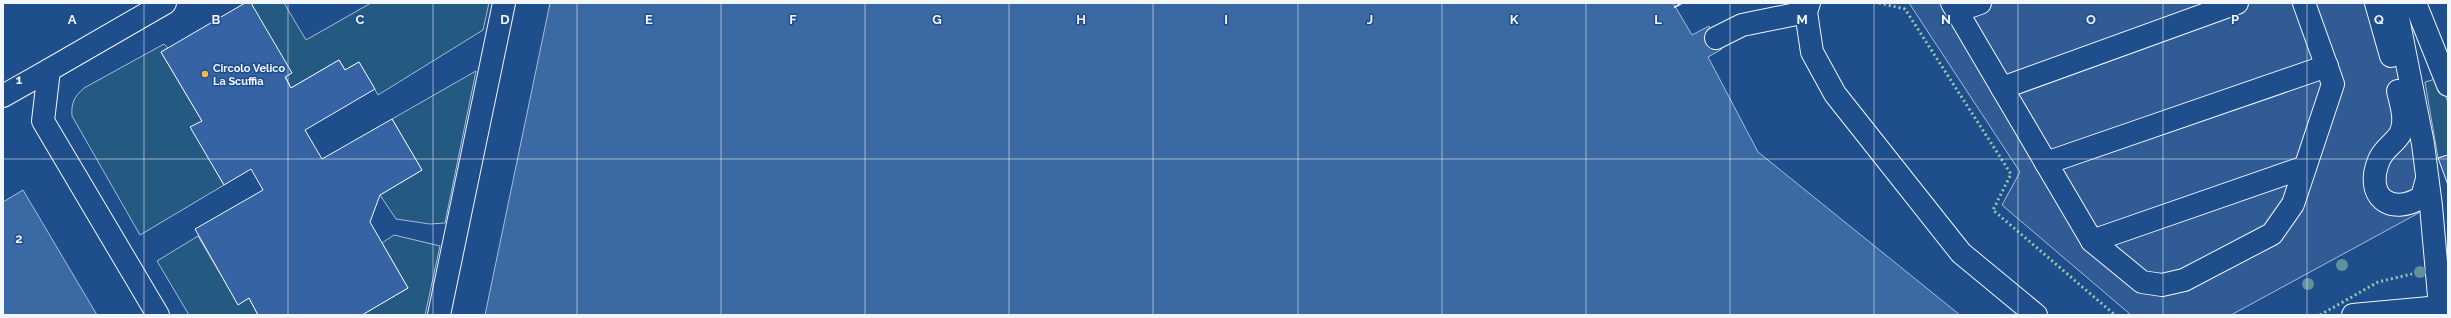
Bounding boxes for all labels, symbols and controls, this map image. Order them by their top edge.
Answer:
text: A [68,12,77,27]
text: B [212,12,221,27]
text: C [356,12,365,27]
text: D [500,12,510,27]
text: E [645,12,653,27]
text: F [789,12,797,27]
text: G [932,12,942,27]
text: H [1076,12,1086,27]
text: I [1224,12,1228,27]
text: J [1367,12,1373,27]
text: K [1510,12,1519,27]
text: L [1654,12,1662,27]
text: M [1796,12,1808,27]
text: N [1941,12,1951,27]
text: O [2086,12,2096,27]
text: P [2231,12,2239,27]
text: Q [2374,12,2384,27]
place label: Circolo Velico La Scuffia [213,62,285,88]
marker: Circolo Velico La Scuffia [200,69,210,79]
text: 1 [16,72,23,87]
text: 2 [15,231,23,246]

